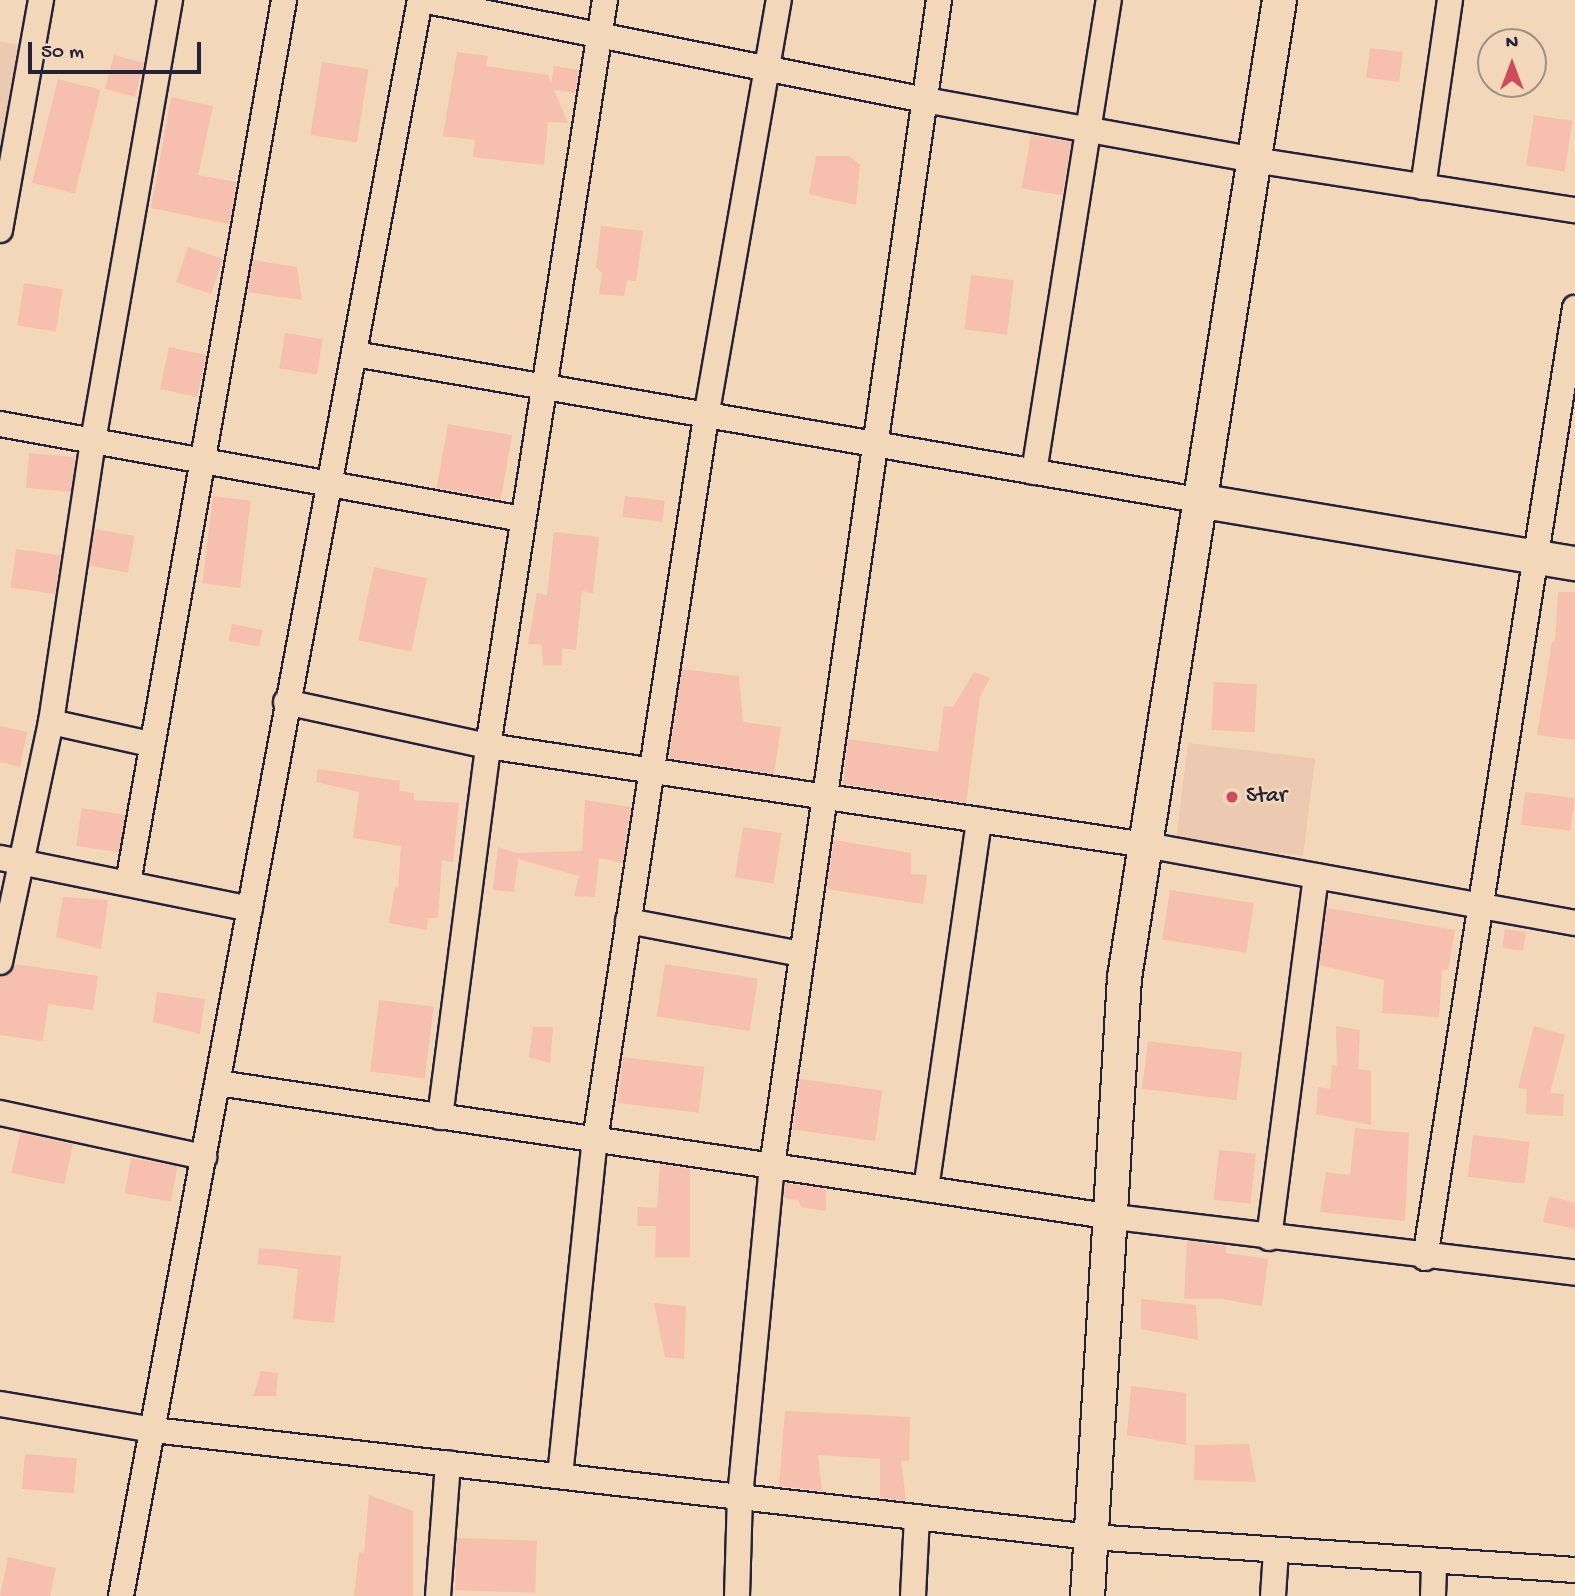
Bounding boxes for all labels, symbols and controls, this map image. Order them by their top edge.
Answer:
scale bar [32,28,205,72]
north arrow [1477,28,1547,98]
text: N [1506,32,1518,55]
text: 50 m [41,41,84,66]
place label: Star [1246,783,1287,811]
marker: Star [1224,789,1240,805]

